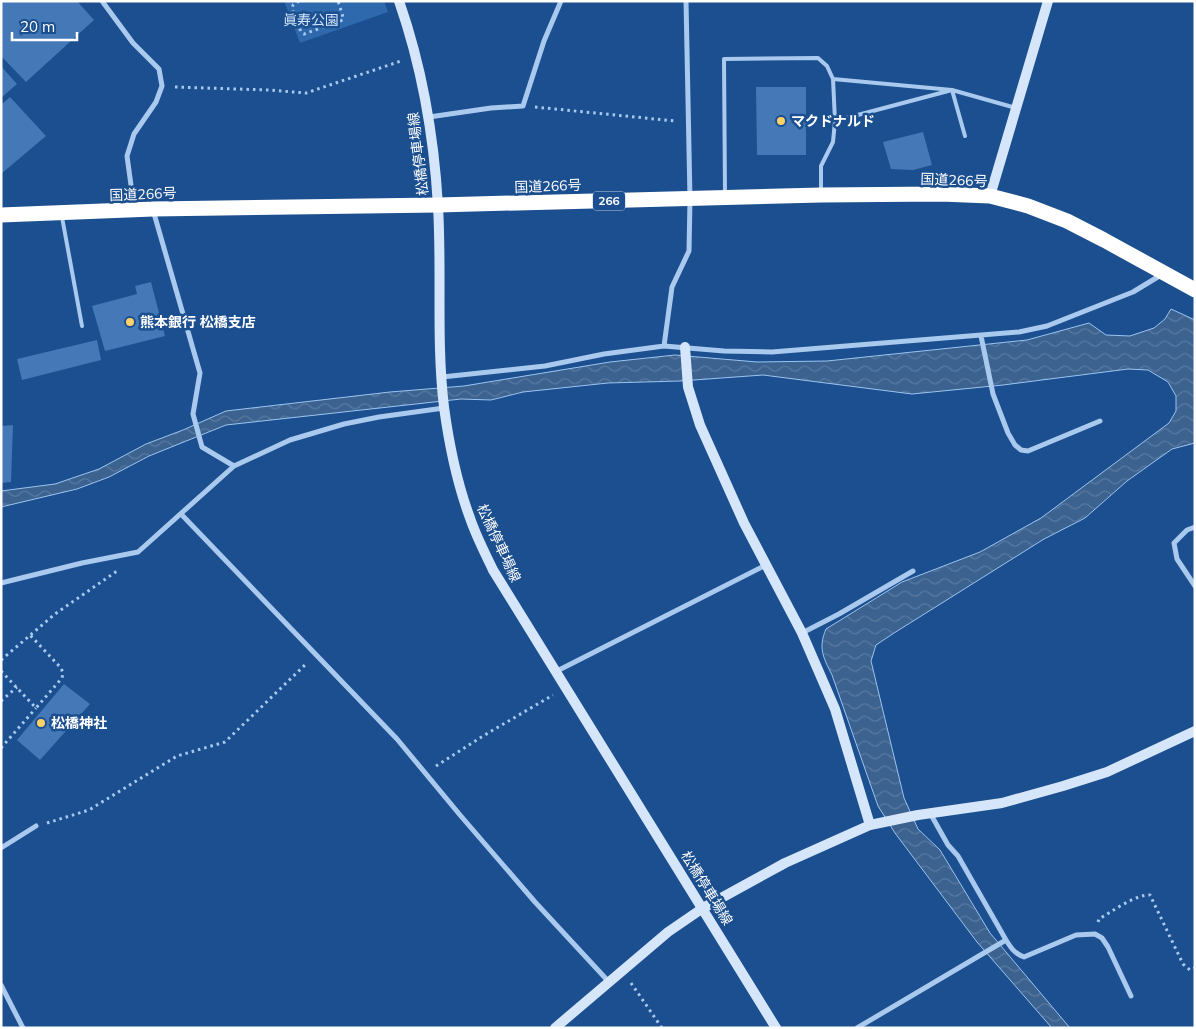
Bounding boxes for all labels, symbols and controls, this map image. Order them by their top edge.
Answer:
scale bar [12,10,78,42]
park label: 眞寿公園 [283,11,339,29]
text: 20 m [20,17,55,36]
street label: 松橋停車場線 [404,111,432,197]
place label: マクドナルド [791,112,875,130]
marker: マクドナルド [775,115,787,127]
street label: 国道266号 [920,170,988,190]
street label: 国道266号 [514,176,582,196]
street label: 国道266号 [109,184,177,204]
road number: 266 [593,192,625,210]
place label: 熊本銀行 松橋支店 [140,313,256,331]
marker: 熊本銀行 松橋支店 [124,316,136,328]
street label: 松橋停車場線 [473,501,525,585]
place label: 松橋神社 [51,714,107,732]
marker: 松橋神社 [35,717,47,729]
street label: 松橋停車場線 [677,848,737,928]

